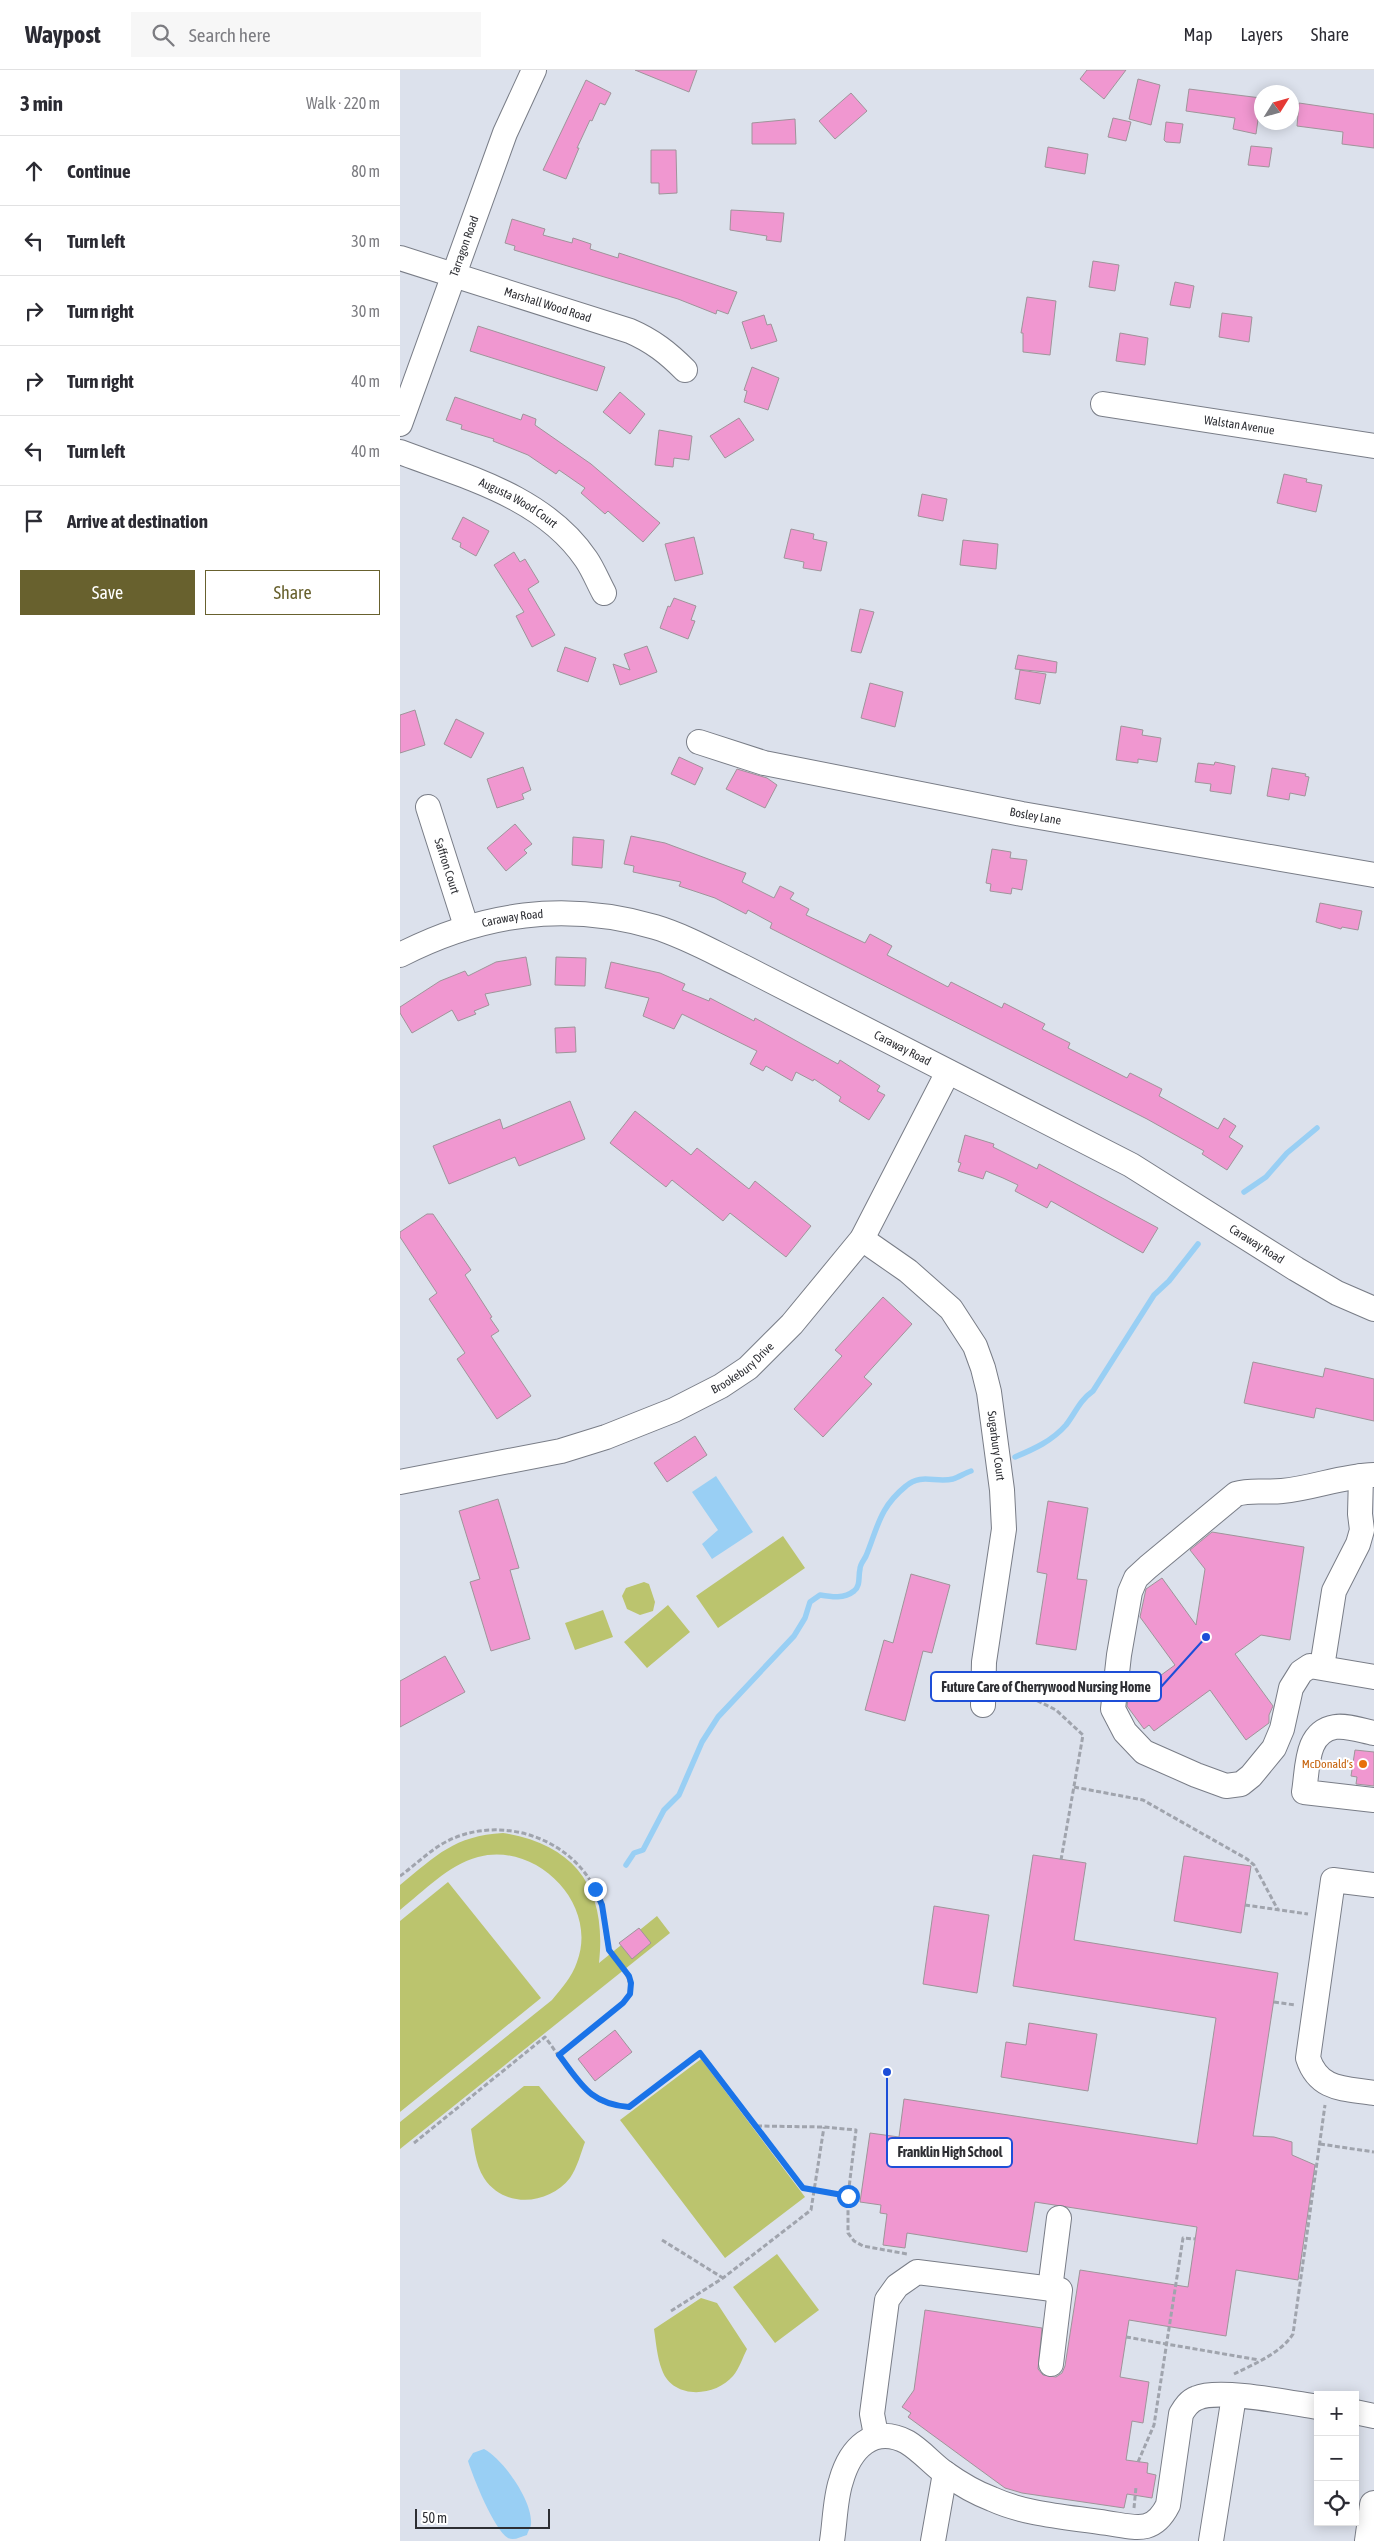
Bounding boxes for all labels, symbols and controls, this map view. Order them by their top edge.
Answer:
search box [131,12,481,57]
text: Waypost [25,21,101,48]
icon: search [149,21,177,49]
text: Search here [189,24,271,46]
text: Map [1183,24,1212,45]
text: Layers [1240,24,1283,45]
text: Share [1311,24,1349,45]
north arrow [1254,85,1299,130]
text: 3 min [20,91,63,115]
text: Walk · 220 m [306,94,380,112]
icon: ahead [20,157,48,185]
text: Continue [67,160,131,182]
text: 80 m [351,162,380,180]
street label: Tarragon Road [447,214,482,278]
icon: left [20,227,48,255]
text: Turn left [67,230,125,252]
text: 30 m [351,232,380,250]
street label: Marshall Wood Road [502,284,593,325]
icon: right [20,297,48,325]
text: Turn right [67,300,134,322]
text: 30 m [351,302,380,320]
icon: right [20,367,48,395]
text: Turn right [67,370,134,392]
text: 40 m [351,372,380,390]
street label: Walstan Avenue [1203,413,1276,438]
icon: left [20,437,48,465]
text: Turn left [67,440,125,462]
text: 40 m [351,442,380,460]
street label: Augusta Wood Court [477,475,561,531]
icon: arrive [20,507,48,535]
text: Arrive at destination [67,510,208,532]
button: Save [20,570,195,615]
button: Share [205,570,380,615]
street label: Bosley Lane [1009,805,1062,828]
street label: Saffron Court [431,837,462,896]
street label: Caraway Road [480,907,544,930]
street label: Caraway Road [872,1028,933,1069]
street label: Caraway Road [1227,1222,1287,1267]
street label: Brookebury Drive [709,1339,777,1397]
street label: Sugarbury Court [985,1410,1008,1482]
callout: Future Care of Cherrywood Nursing Home [931,1672,1161,1701]
text: Future Care of Cherrywood Nursing Home [941,1679,1151,1695]
place label: McDonald's [1302,1757,1353,1771]
marker: McDonald's [1357,1758,1369,1770]
route end [584,1878,607,1901]
callout: Franklin High School [887,2138,1012,2167]
text: Franklin High School [897,2144,1003,2160]
route start [837,2185,860,2208]
map controls [1314,2391,1359,2526]
button: + [1314,2391,1359,2436]
button: − [1314,2436,1359,2481]
button: locate [1314,2481,1359,2526]
scale bar [415,2506,550,2529]
text: 50 m [422,2510,447,2526]

